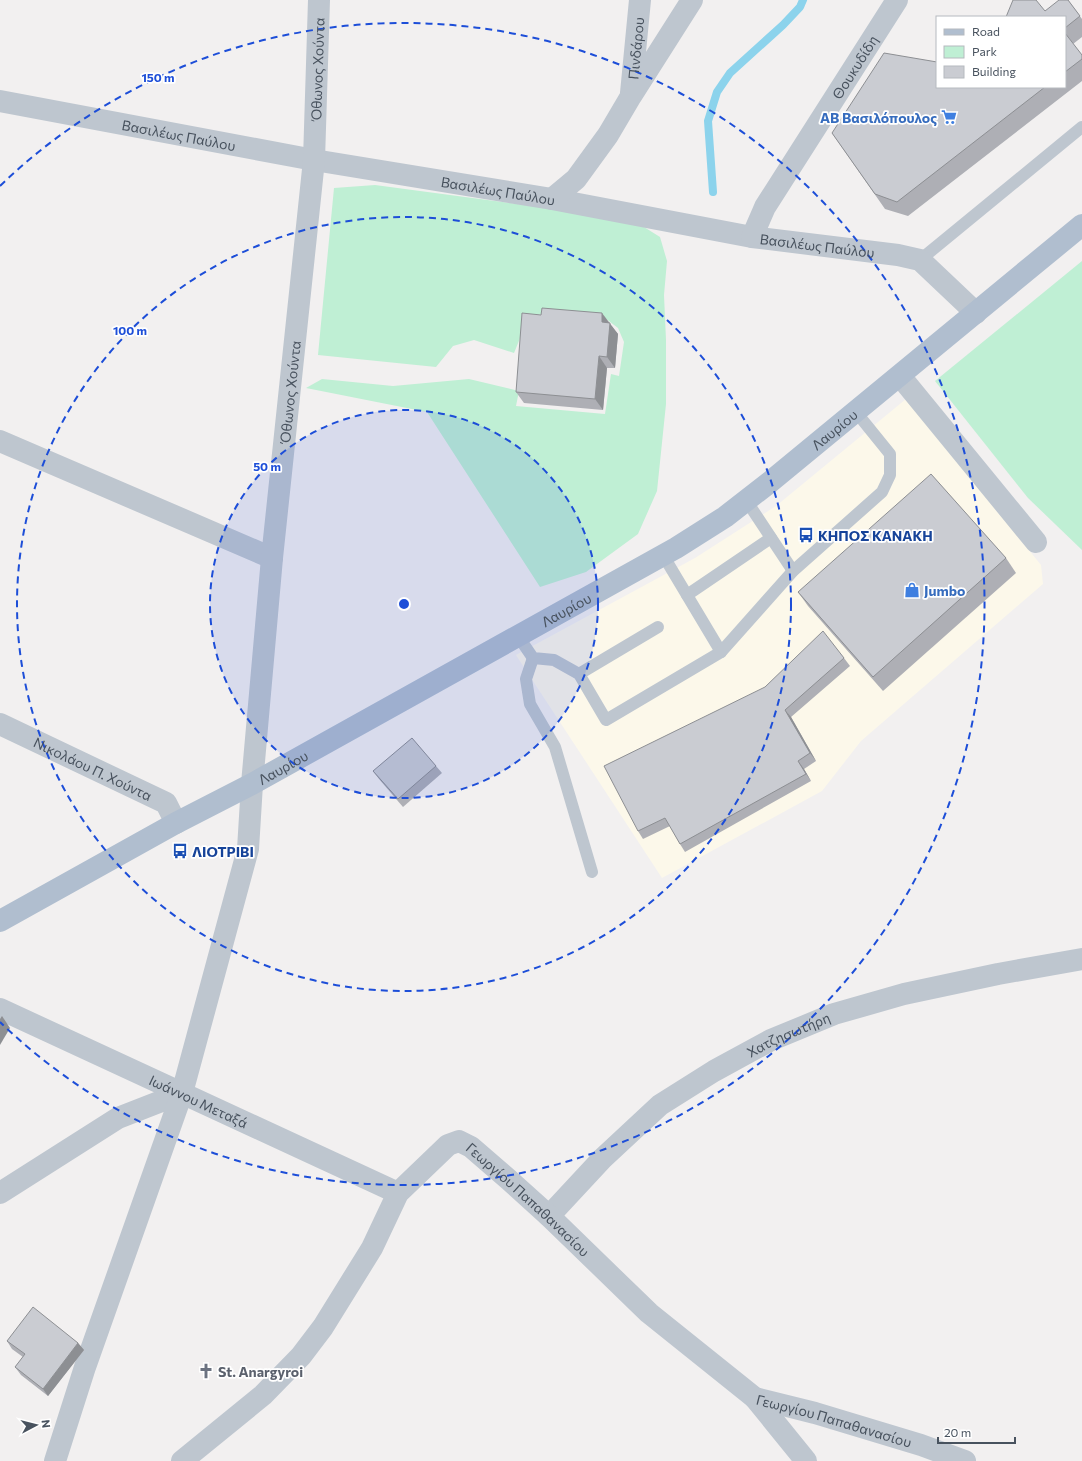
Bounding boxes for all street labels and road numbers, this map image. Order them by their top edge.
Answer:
street label: Πινδάρου [624,16,647,80]
street label: Όθωνος Χούντα [307,17,327,123]
street label: Θουκυδίδη [828,32,881,102]
street label: Βασιλέως Παύλου [121,116,237,154]
street label: Βασιλέως Παύλου [440,172,556,208]
street label: Βασιλέως Παύλου [759,230,876,261]
street label: Όθωνος Χούντα [275,340,303,446]
street label: Λαυρίου [808,405,861,453]
street label: Λαυρίου [538,589,594,630]
street label: Νικολάου Π. Χούντα [31,733,155,804]
street label: Λαυρίου [255,746,311,788]
street label: Χατζησωτήρη [744,1008,832,1060]
street label: Ιωάννου Μεταξά [147,1071,251,1131]
street label: Γεωργίου Παπαθανασίου [463,1139,594,1260]
street label: Γεωργίου Παπαθανασίου [755,1390,914,1450]

